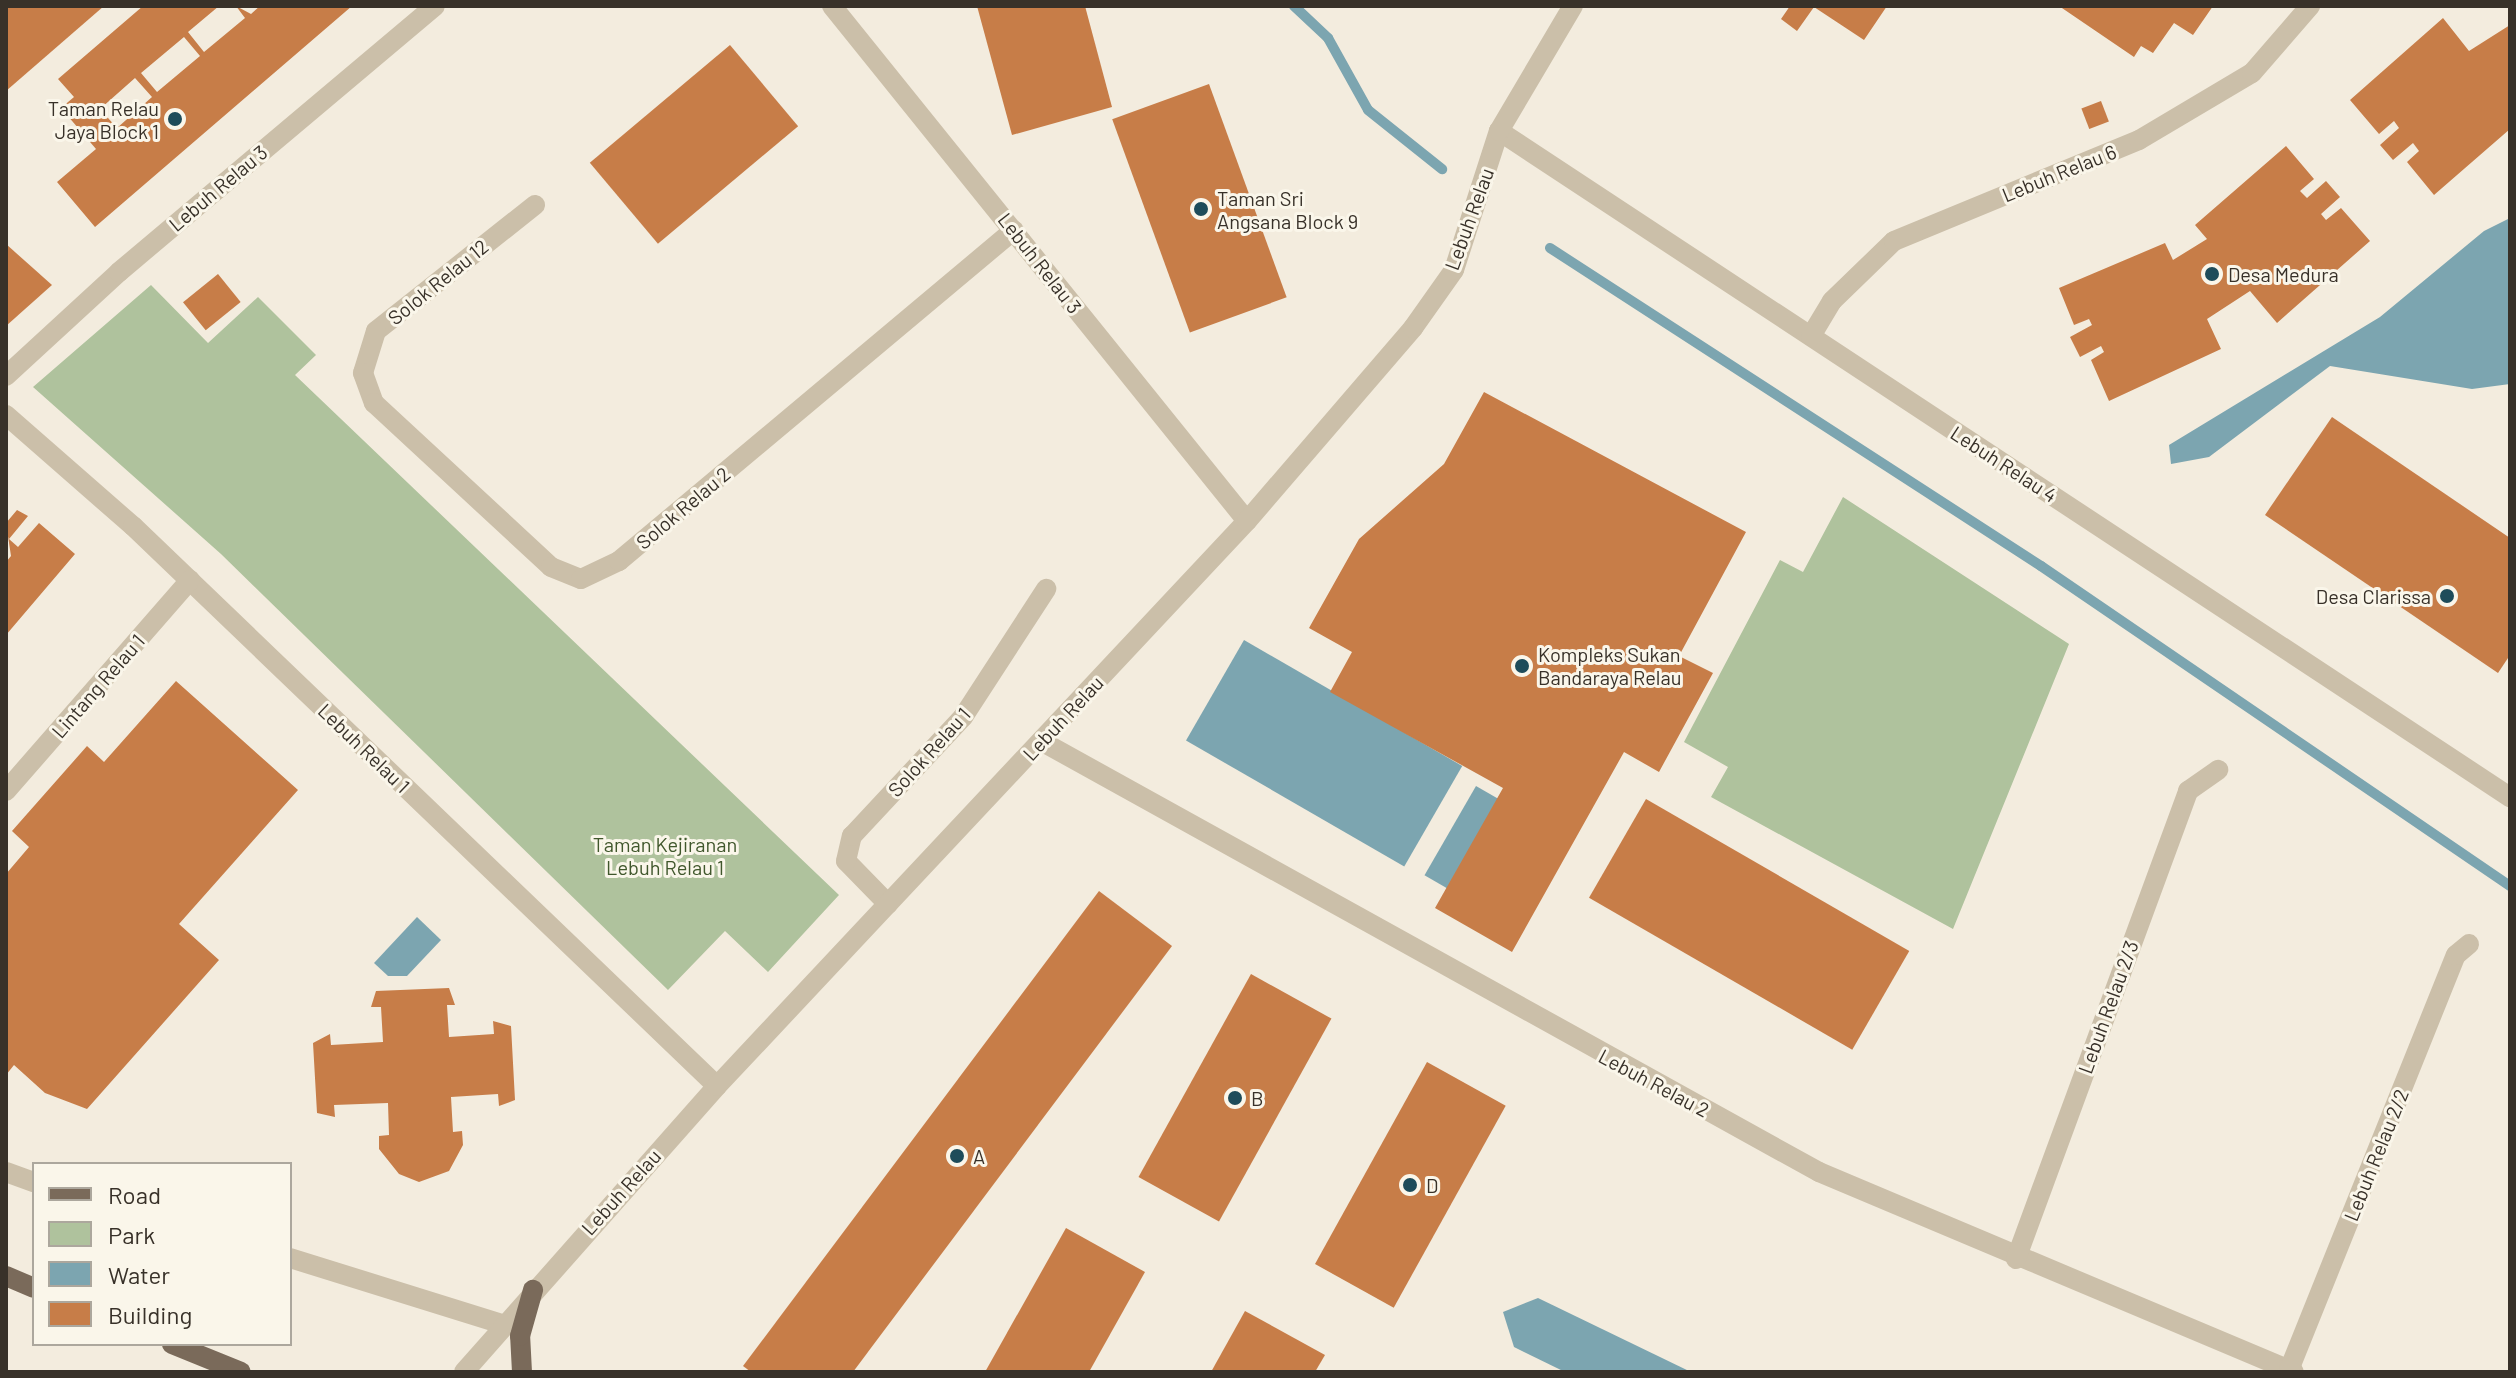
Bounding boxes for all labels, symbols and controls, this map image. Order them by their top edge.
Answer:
place label: Taman Relau Jaya Block 1 [48,96,159,143]
marker: Taman Relau Jaya Block 1 [166,110,184,128]
street label: Lebuh Relau 6 [1998,139,2120,207]
street label: Lebuh Relau 3 [164,140,272,236]
street label: Lebuh Relau [1439,165,1499,273]
place label: Taman Sri Angsana Block 9 [1217,186,1358,233]
marker: Taman Sri Angsana Block 9 [1192,200,1210,218]
street label: Lebuh Relau 3 [993,208,1087,318]
street label: Solok Relau 12 [383,234,493,330]
place label: Desa Medura [2228,262,2339,286]
marker: Desa Medura [2203,265,2221,283]
street label: Lebuh Relau 4 [1946,421,2062,507]
street label: Solok Relau 2 [631,462,735,554]
place label: Desa Clarissa [2316,584,2431,608]
marker: Desa Clarissa [2438,587,2456,605]
street label: Lintang Relau 1 [46,629,150,743]
place label: Kompleks Sukan Bandaraya Relau [1538,642,1681,689]
marker: Kompleks Sukan Bandaraya Relau [1513,657,1531,675]
street label: Lebuh Relau [1018,671,1108,765]
street label: Lebuh Relau 1 [313,698,415,798]
street label: Solok Relau 1 [883,703,975,801]
park label: Taman Kejiranan Lebuh Relau 1 [593,833,737,880]
street label: Lebuh Relau 2/3 [2073,937,2143,1077]
street label: Lebuh Relau 2 [1595,1044,1713,1122]
street label: Lebuh Relau 2/2 [2339,1085,2413,1225]
place label: B [1251,1086,1264,1110]
marker: B [1226,1089,1244,1107]
street label: Lebuh Relau [576,1144,666,1240]
place label: A [973,1144,985,1168]
marker: A [948,1147,966,1165]
legend [32,1162,292,1346]
place label: D [1426,1173,1438,1197]
marker: D [1401,1176,1419,1194]
text: Road [108,1180,161,1209]
text: Park [108,1220,155,1249]
text: Water [108,1260,170,1289]
text: Building [108,1300,192,1329]

